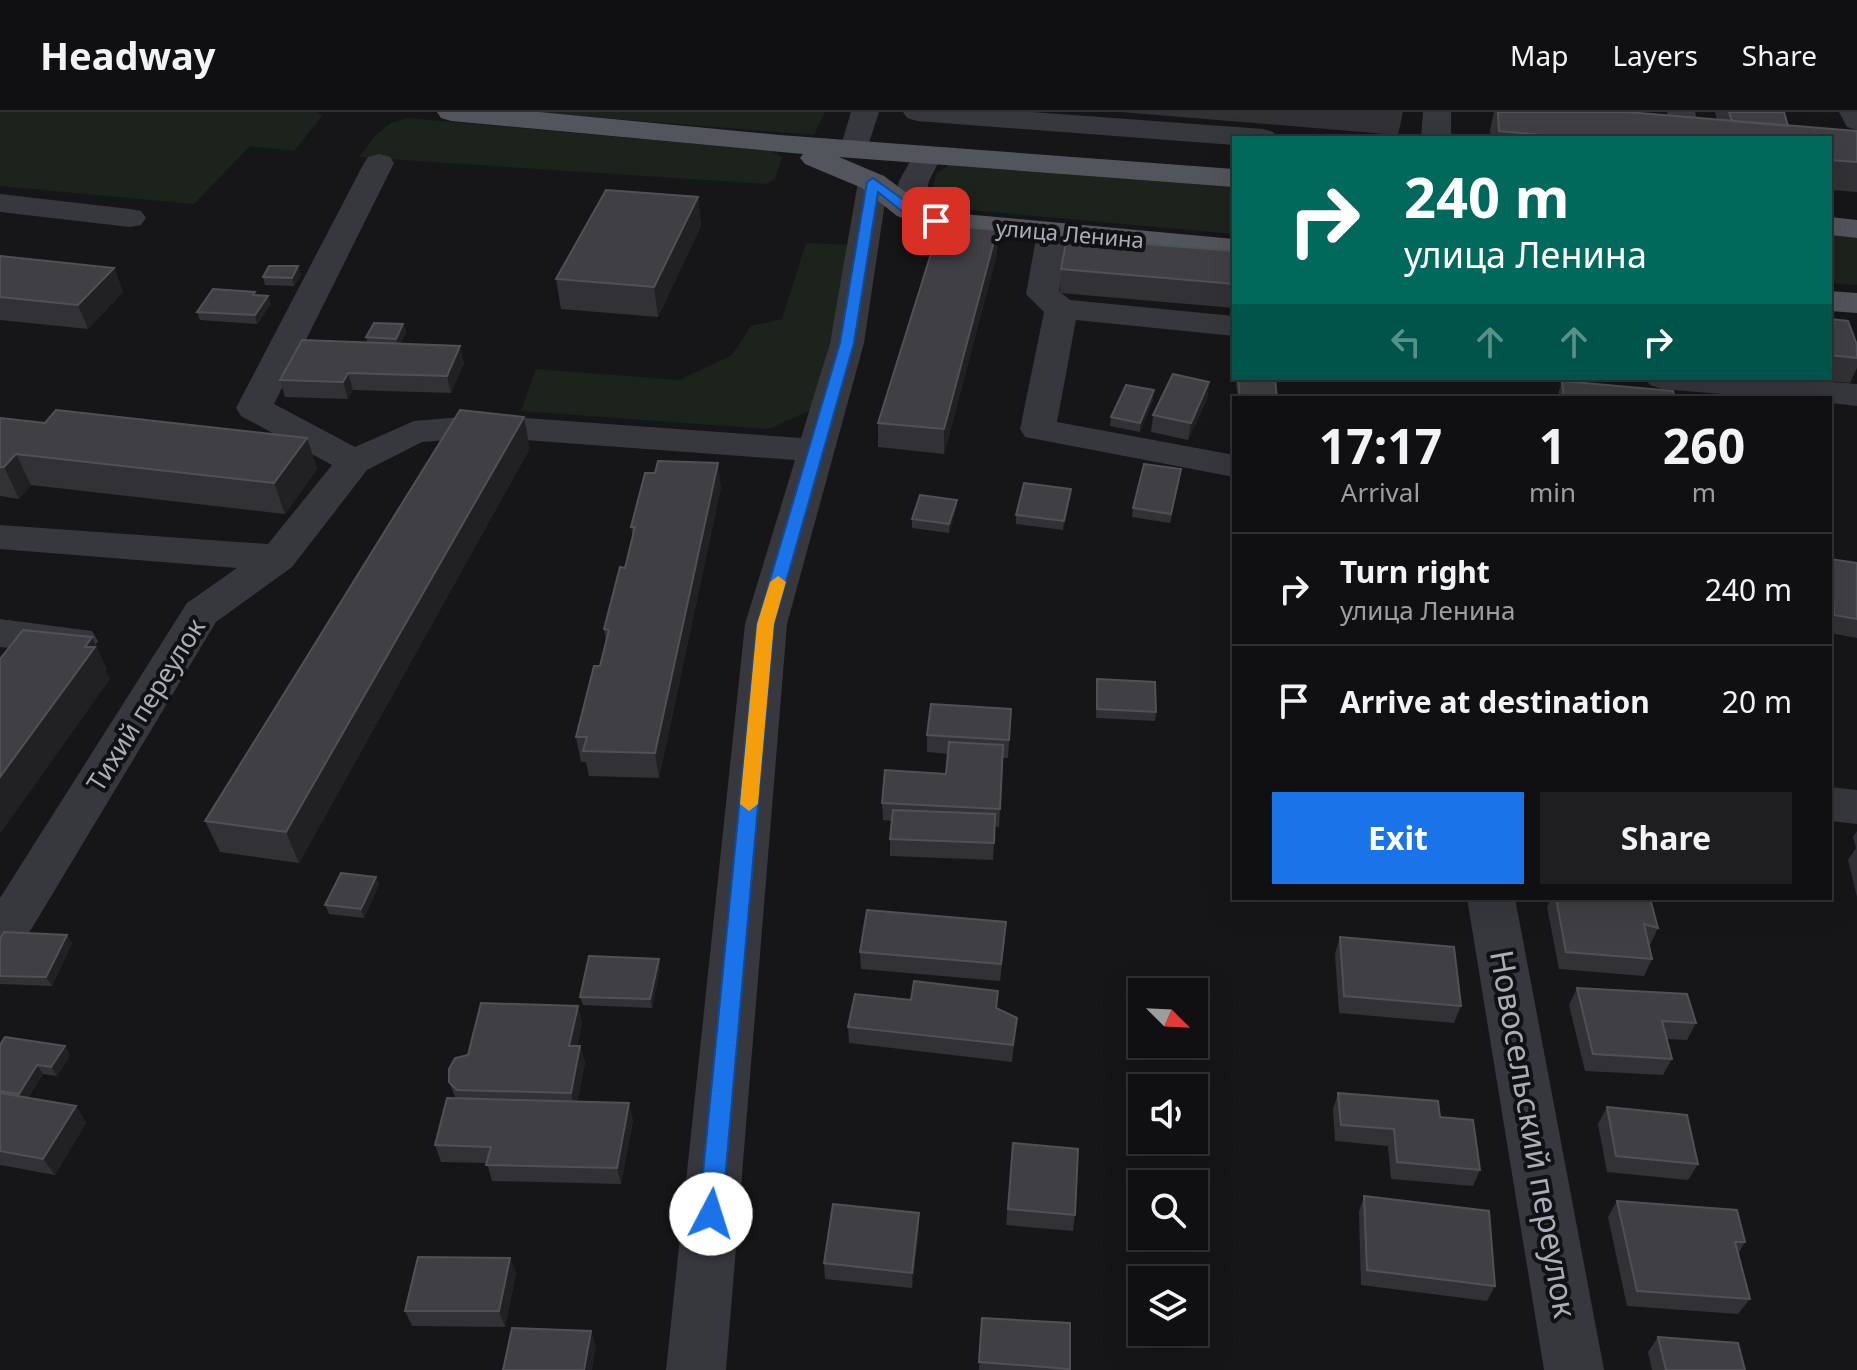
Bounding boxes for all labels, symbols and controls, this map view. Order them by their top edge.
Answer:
text: Headway [40,29,216,81]
text: Map [1510,36,1568,74]
text: Layers [1612,36,1698,74]
text: Share [1742,36,1817,74]
text: 240 m [1404,158,1569,234]
icon: right [1272,168,1376,272]
pin [902,187,970,255]
icon: arrive [914,199,958,243]
street label: улица Ленина [995,212,1145,254]
text: улица Ленина [1404,230,1647,279]
icon: left [1384,320,1428,364]
icon: ahead [1468,320,1512,364]
icon: ahead [1552,320,1596,364]
icon: right [1636,320,1680,364]
text: 17:17 [1319,413,1442,478]
text: 1 [1539,413,1566,478]
text: 260 [1663,413,1745,478]
text: Arrival [1341,474,1420,510]
text: min [1529,474,1576,510]
text: m [1692,474,1716,510]
text: Turn right [1340,551,1490,592]
icon: right [1272,567,1316,611]
text: 240 m [1705,569,1792,610]
text: улица Ленина [1340,592,1515,628]
street label: Тихий переулок [77,611,213,798]
icon: arrive [1272,679,1316,723]
text: Arrive at destination [1340,681,1650,722]
text: 20 m [1722,681,1792,722]
button: Exit [1272,792,1524,884]
button: Share [1540,792,1792,884]
street label: Новосельский переулок [1481,947,1588,1321]
north arrow [1128,978,1208,1058]
map controls [1128,978,1208,1346]
button: sound [1128,1074,1208,1154]
button: search [1128,1170,1208,1250]
position arrow [669,1172,753,1256]
button: layers [1128,1266,1208,1346]

